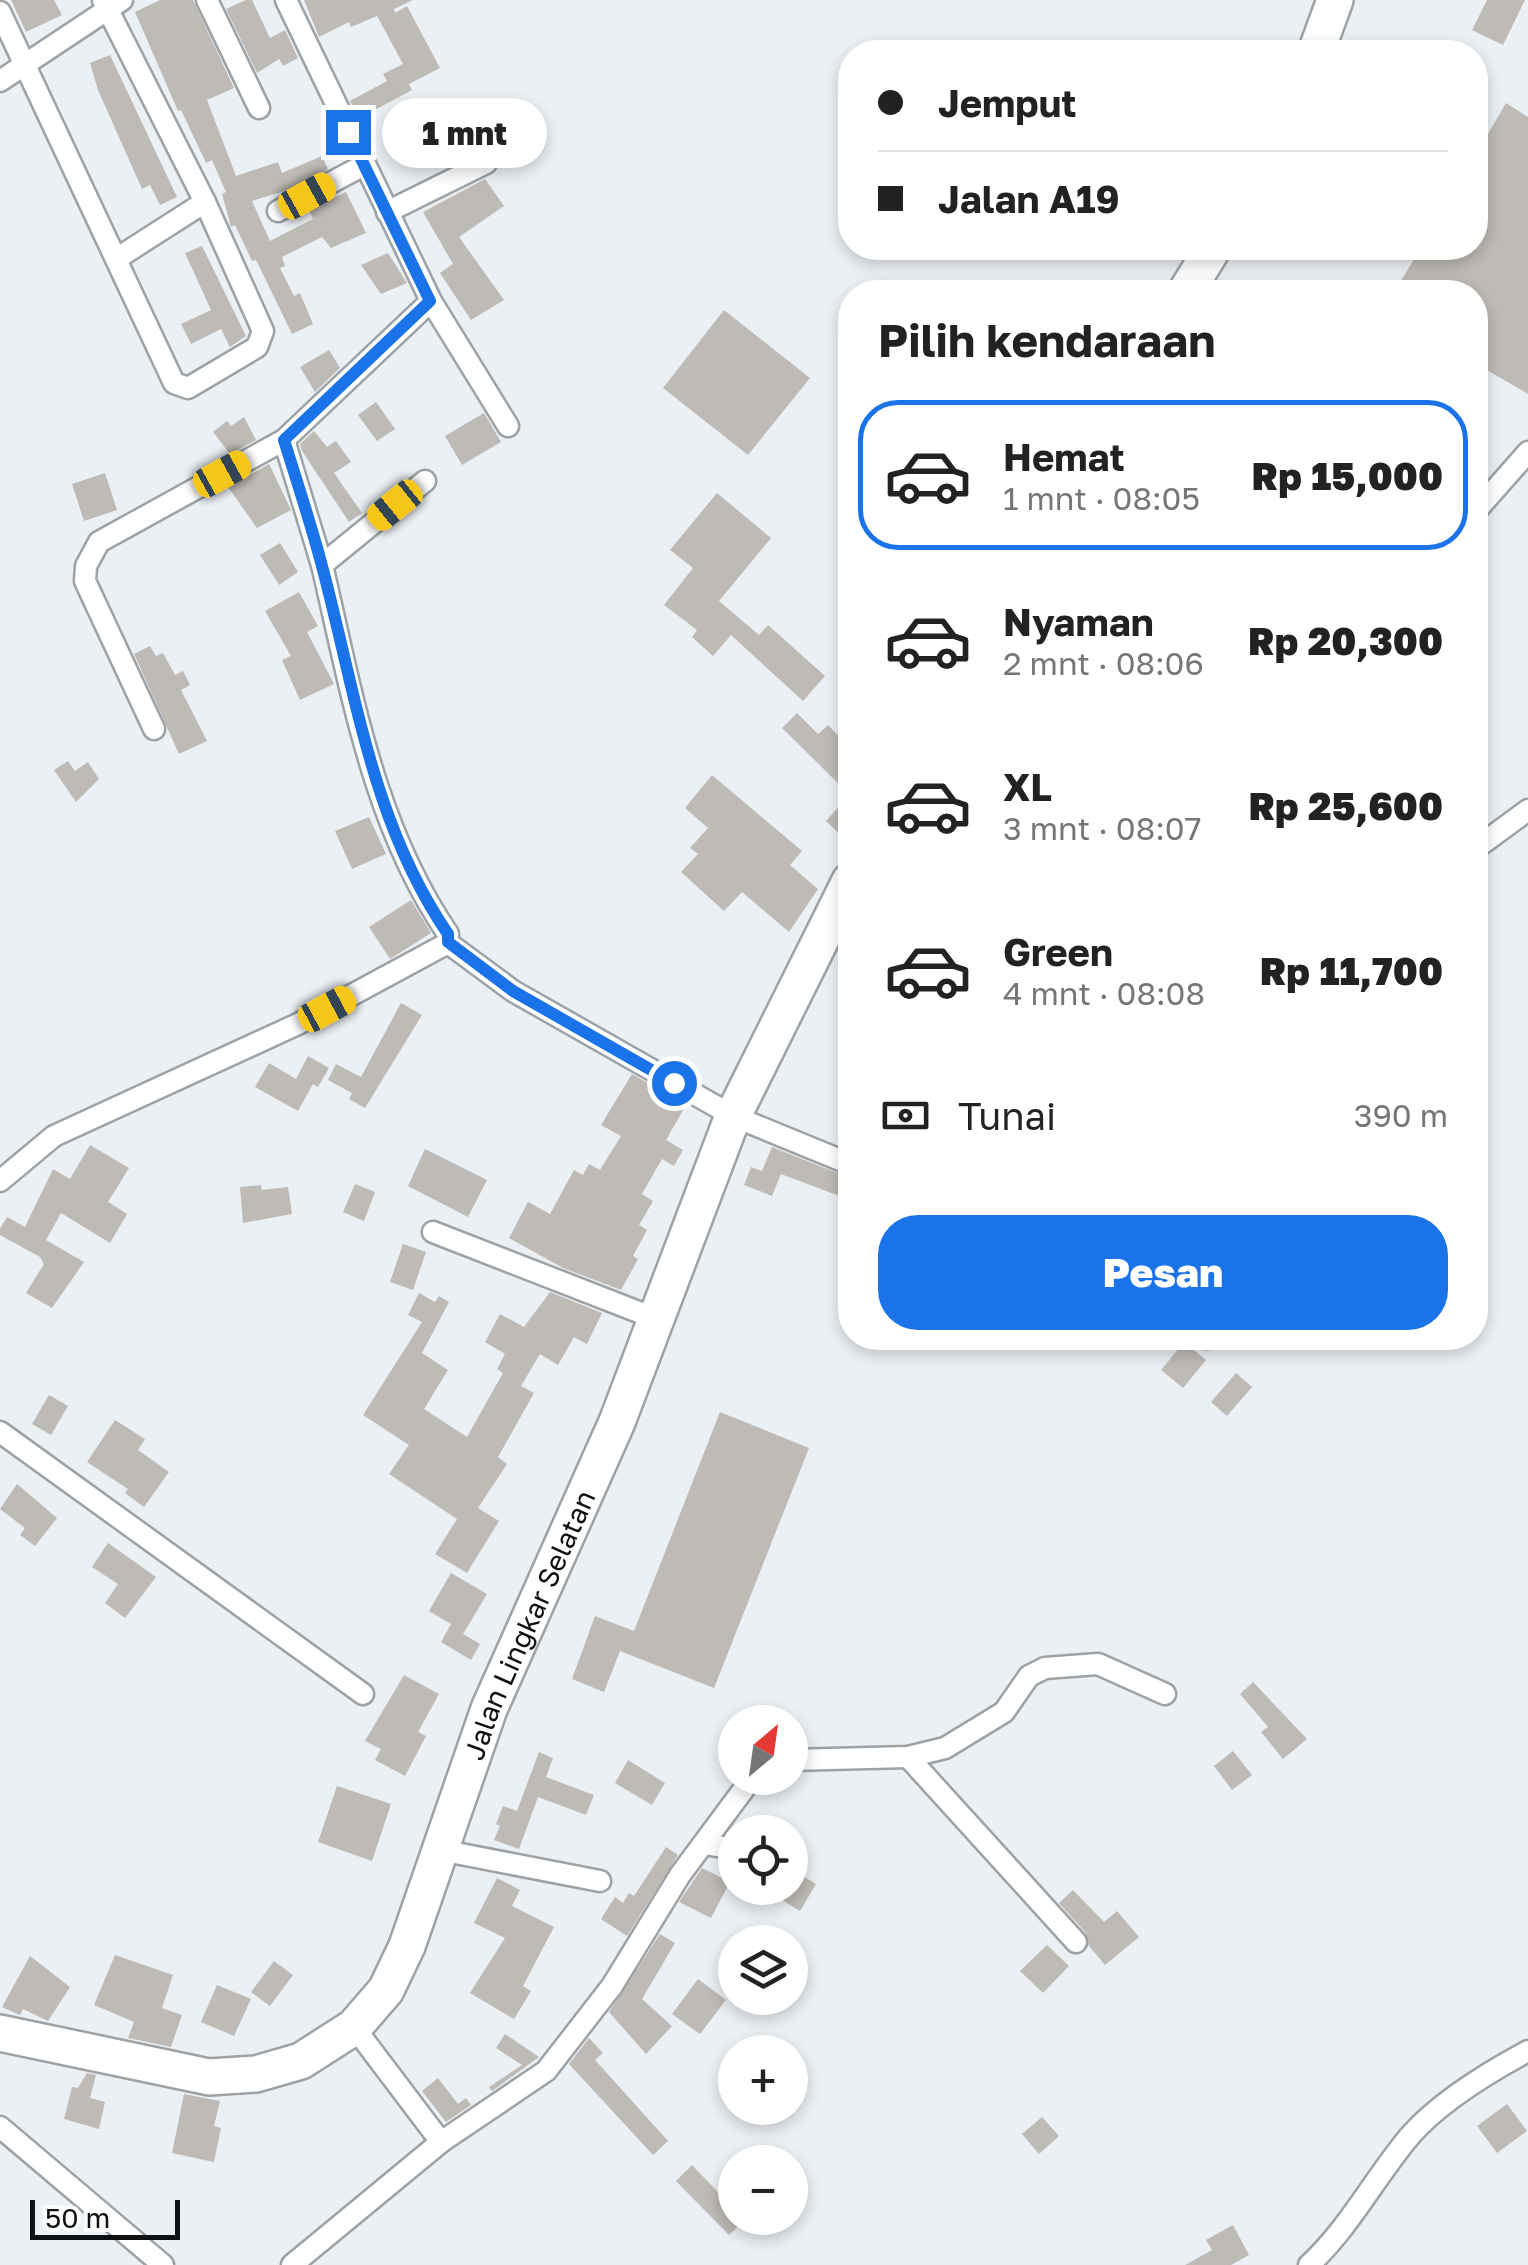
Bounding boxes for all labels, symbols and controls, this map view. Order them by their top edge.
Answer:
text: Jemput [938,80,1077,125]
callout: 1 mnt [383,97,548,167]
route end [326,110,371,155]
text: 1 mnt [422,114,507,152]
car [273,168,341,224]
text: Jalan A19 [938,176,1120,221]
text: Pilih kendaraan [878,313,1215,367]
icon: car [883,430,973,520]
text: Hemat [1003,434,1125,479]
car [188,446,256,502]
text: Rp 15,000 [1252,453,1443,498]
car [362,474,428,536]
text: 1 mnt · 08:05 [1003,479,1200,517]
icon: car [883,595,973,685]
text: Nyaman [1003,599,1154,644]
text: Rp 20,300 [1248,618,1443,663]
text: 2 mnt · 08:06 [1003,644,1204,682]
icon: car [883,760,973,850]
text: XL [1003,764,1052,809]
text: Rp 25,600 [1248,783,1443,828]
text: 3 mnt · 08:07 [1003,809,1202,847]
icon: car [883,925,973,1015]
text: Green [1003,929,1113,974]
text: Rp 11,700 [1260,948,1443,993]
text: 4 mnt · 08:08 [1003,974,1205,1012]
car [293,982,361,1036]
route start [652,1061,697,1106]
icon: cash [878,1088,933,1143]
text: Tunai [958,1093,1056,1138]
text: 390 m [1354,1096,1448,1134]
button: Pesan [878,1215,1448,1330]
street label: Jalan Lingkar Selatan [456,1485,601,1764]
north arrow [718,1705,808,1795]
map controls [718,1705,808,2235]
button: locate [718,1815,808,1905]
button: layers [718,1925,808,2015]
button: + [718,2035,808,2125]
button: − [718,2145,808,2235]
scale bar [30,2195,180,2240]
text: 50 m [45,2201,110,2234]

